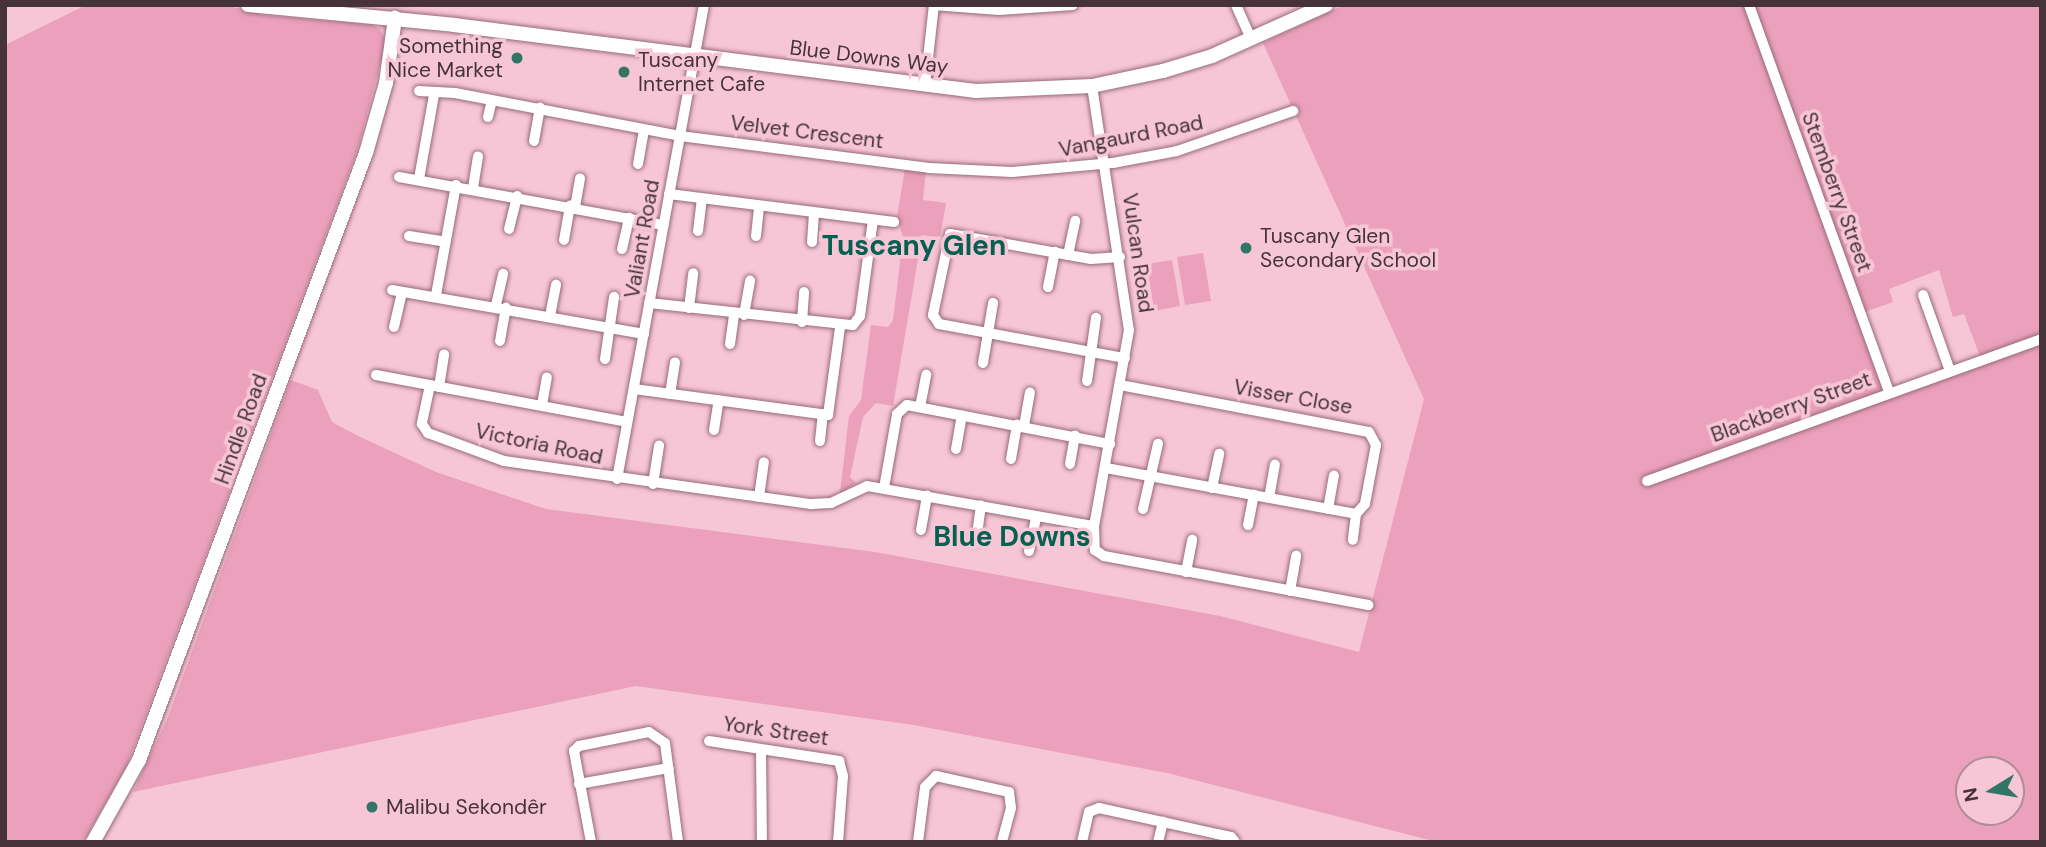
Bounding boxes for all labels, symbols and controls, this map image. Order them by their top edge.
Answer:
place label: Something Nice Market [387,33,503,83]
street label: Blue Downs Way [788,35,950,79]
place label: Tuscany Internet Cafe [638,47,765,97]
marker: Something Nice Market [509,50,525,66]
marker: Tuscany Internet Cafe [616,64,632,80]
street label: Stemberry Street [1796,109,1878,275]
street label: Velvet Crescent [729,110,885,154]
street label: Vangaurd Road [1057,110,1205,162]
street label: Valiant Road [619,178,665,300]
street label: Vulcan Road [1117,192,1159,314]
place label: Tuscany Glen Secondary School [1260,223,1436,273]
district label: Tuscany Glen [822,229,1006,263]
marker: Tuscany Glen Secondary School [1238,240,1254,256]
street label: Blackberry Street [1707,366,1875,448]
street label: Hindle Road [209,370,273,488]
street label: Visser Close [1232,374,1354,420]
street label: Victoria Road [473,418,605,470]
district label: Blue Downs [933,520,1091,554]
street label: York Street [722,711,830,751]
north arrow [1955,756,2025,826]
text: N [1957,786,1984,804]
place label: Malibu Sekondêr [386,794,547,820]
marker: Malibu Sekondêr [364,799,380,815]

